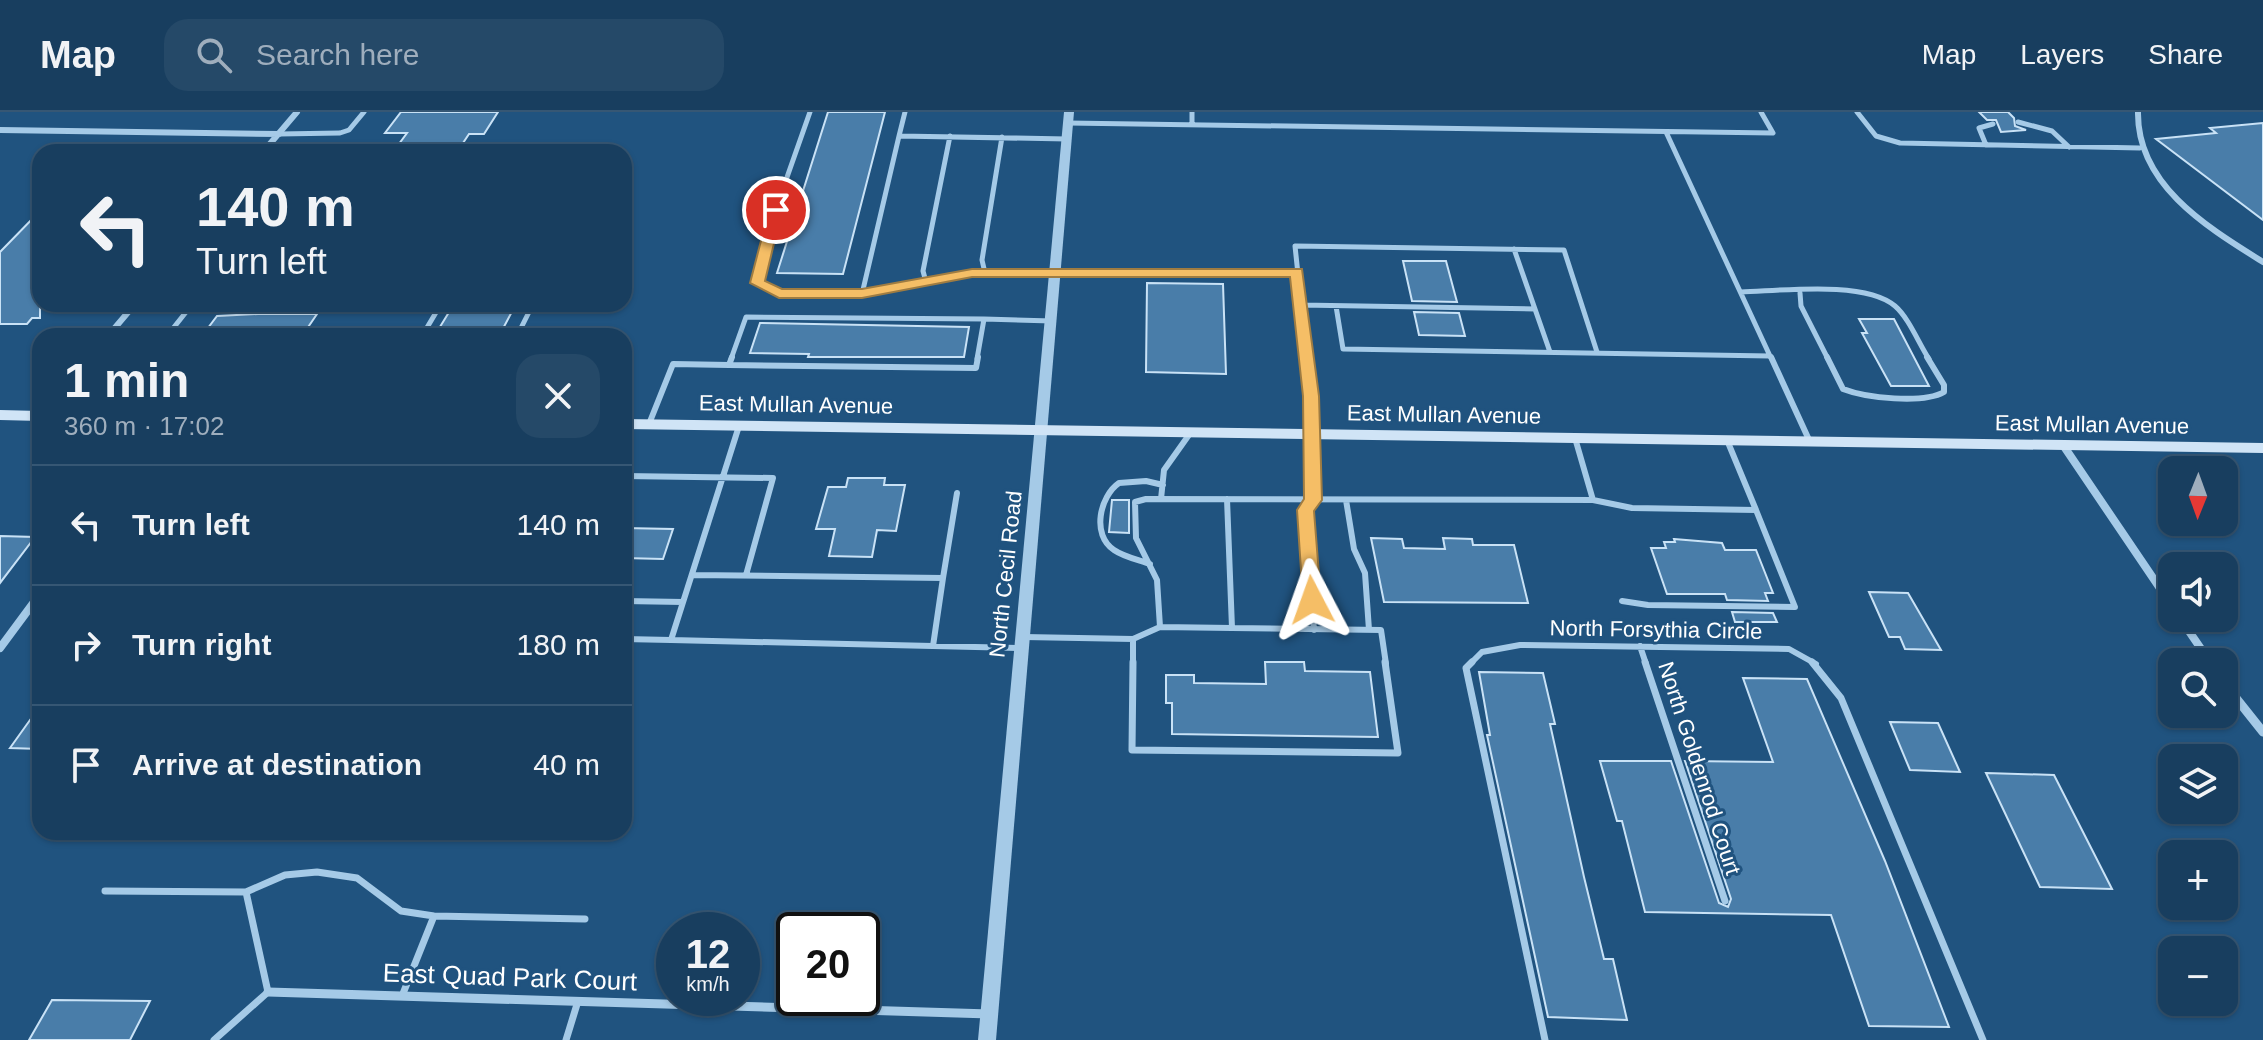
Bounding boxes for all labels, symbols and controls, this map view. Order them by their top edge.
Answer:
search box [164,19,724,91]
icon: search [192,33,236,77]
text: Map [40,34,116,76]
text: Search here [256,38,419,71]
text: Map [1922,39,1976,70]
text: Layers [2020,39,2104,70]
text: Share [2148,39,2223,70]
text: 140 m [196,175,355,238]
icon: left [64,176,168,280]
pin [742,176,810,244]
icon: arrive [754,188,798,232]
text: Turn left [196,241,327,282]
text: 1 min [64,354,189,407]
button: close [516,354,600,438]
street label: East Mullan Avenue [699,390,893,419]
street label: East Mullan Avenue [1347,400,1541,429]
street label: East Mullan Avenue [1995,410,2189,439]
text: 360 m · 17:02 [64,411,224,441]
north arrow [2158,456,2238,536]
map controls [2158,456,2238,1016]
street label: North Cecil Road [984,489,1027,659]
icon: left [64,503,108,547]
text: Turn left [132,508,250,541]
text: 140 m [517,508,600,541]
button: sound [2158,552,2238,632]
position arrow [1270,558,1354,642]
street label: North Forsythia Circle [1549,615,1763,644]
icon: right [64,623,108,667]
text: Turn right [132,628,271,661]
text: 180 m [517,628,600,661]
button: search [2158,648,2238,728]
street label: North Goldenrod Court [1653,658,1746,878]
icon: arrive [64,743,108,787]
button: layers [2158,744,2238,824]
text: Arrive at destination [132,748,422,781]
text: 40 m [533,748,600,781]
button: + [2158,840,2238,920]
speed limit sign: 20 [776,912,880,1016]
text: 12 [686,932,730,976]
button: − [2158,936,2238,1016]
street label: East Quad Park Court [382,958,638,996]
text: km/h [686,973,730,995]

